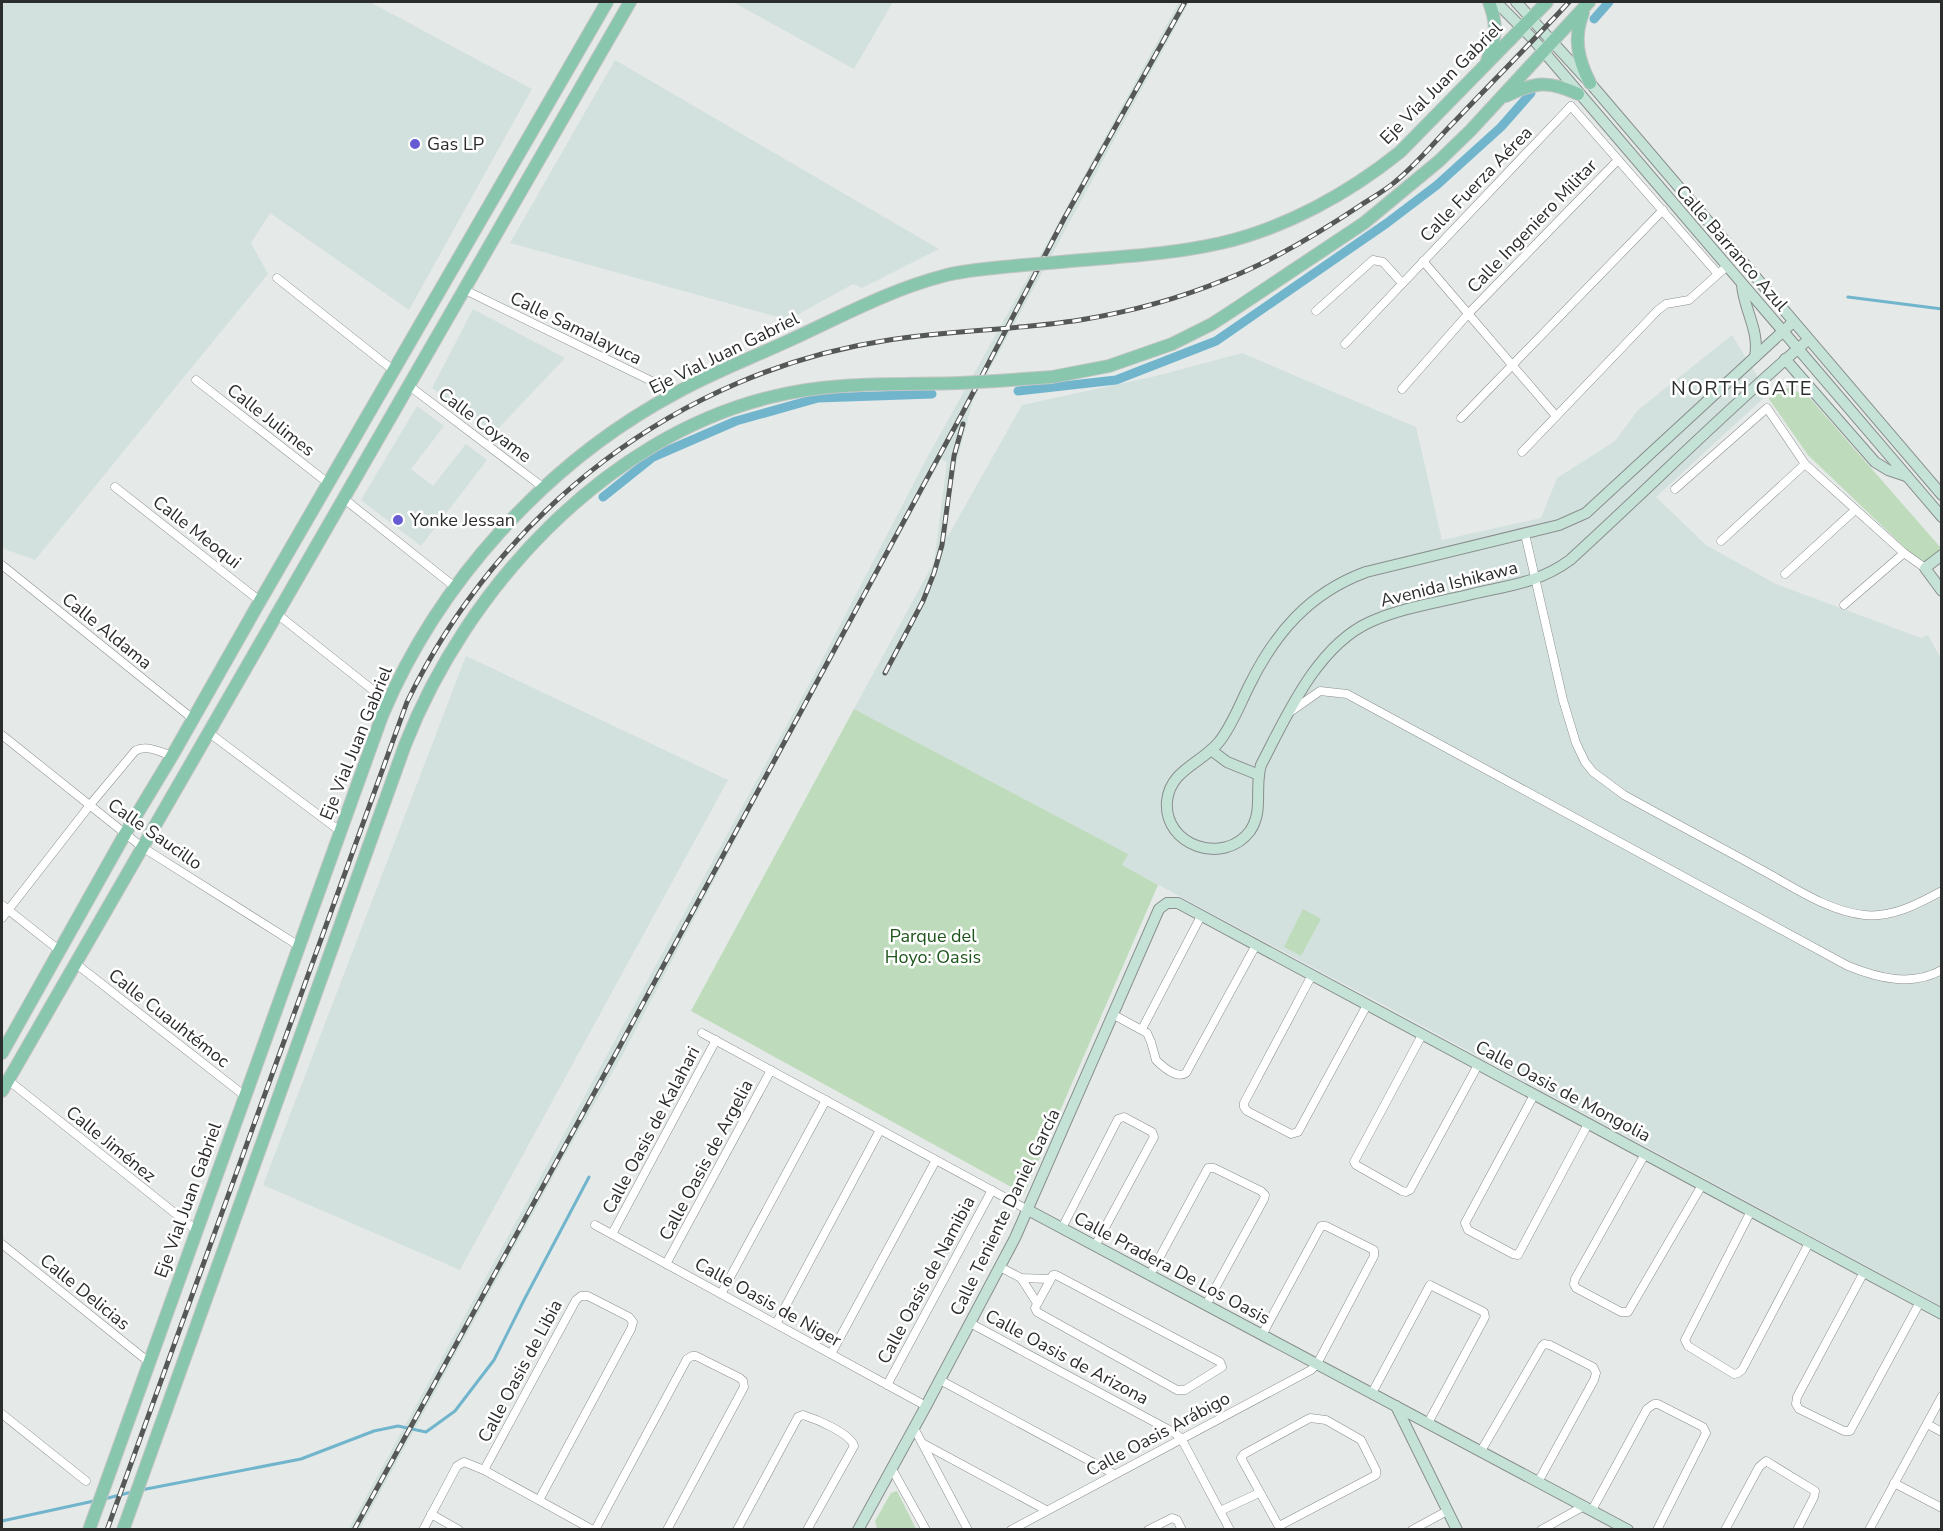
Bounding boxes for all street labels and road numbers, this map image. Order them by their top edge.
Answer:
street label: Eje Vial Juan Gabriel [1375,16,1508,149]
street label: Calle Fuerza Aérea [1414,121,1538,247]
street label: Calle Ingeniero Militar [1462,153,1603,298]
street label: Calle Barranco Azul [1670,180,1794,317]
street label: Calle Samalayuca [506,286,646,370]
street label: Eje Vial Juan Gabriel [645,306,804,400]
street label: Calle Julimes [222,378,320,462]
street label: Calle Coyame [433,382,537,468]
street label: Calle Meoqui [148,490,246,574]
street label: Avenida Ishikawa [1378,555,1520,613]
street label: Calle Aldama [57,587,157,675]
street label: Eje Vial Juan Gabriel [314,662,398,824]
street label: Calle Saucillo [103,793,207,875]
street label: Calle Cuauhtémoc [103,963,235,1073]
street label: Calle Oasis de Mongolia [1471,1035,1655,1147]
street label: Calle Oasis de Kalahari [597,1042,705,1218]
street label: Calle Oasis de Argelia [653,1075,759,1245]
street label: Calle Jiménez [61,1100,161,1188]
street label: Calle Teniente Daniel García [944,1104,1066,1320]
street label: Eje Vial Juan Gabriel [149,1118,228,1281]
street label: Calle Oasis de Namibia [872,1192,980,1368]
street label: Calle Pradera De Los Oasis [1070,1206,1274,1330]
street label: Calle Delicias [35,1248,135,1336]
street label: Calle Oasis de Niger [690,1252,846,1353]
street label: Calle Oasis de Libia [472,1295,568,1447]
street label: Calle Oasis de Arizona [981,1304,1153,1410]
street label: Calle Oasis Arábigo [1082,1386,1234,1482]

